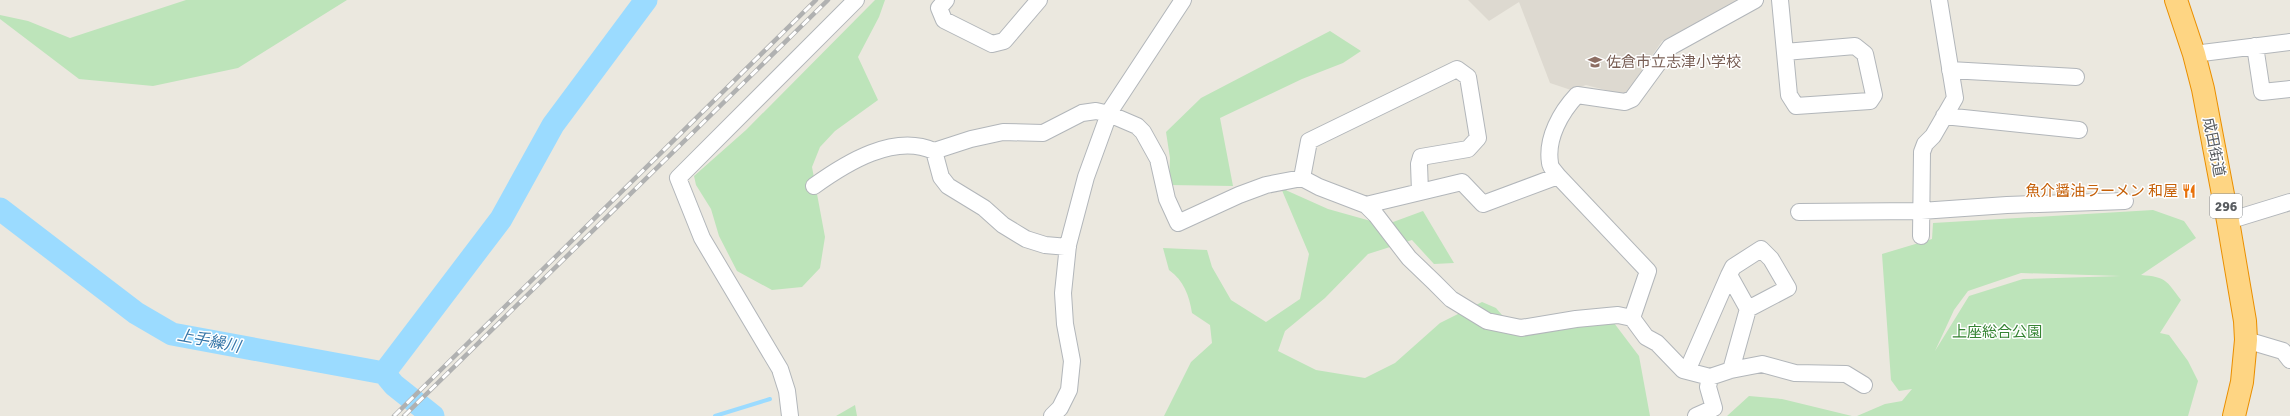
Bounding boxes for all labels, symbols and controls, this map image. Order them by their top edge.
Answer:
place label: 佐倉市立志津小学校 [1606,53,1741,71]
school or university icon: 佐倉市立志津小学校 [1587,54,1603,70]
street label: 成田街道 [2199,116,2229,178]
place label: 魚介醤油ラーメン 和屋 [2025,182,2178,200]
restaurant icon: 魚介醤油ラーメン 和屋 [2181,183,2197,199]
road number: 296 [2210,194,2242,218]
park label: 上座総合公園 [1952,323,2042,341]
water label: 上手繰川 [175,325,244,357]

